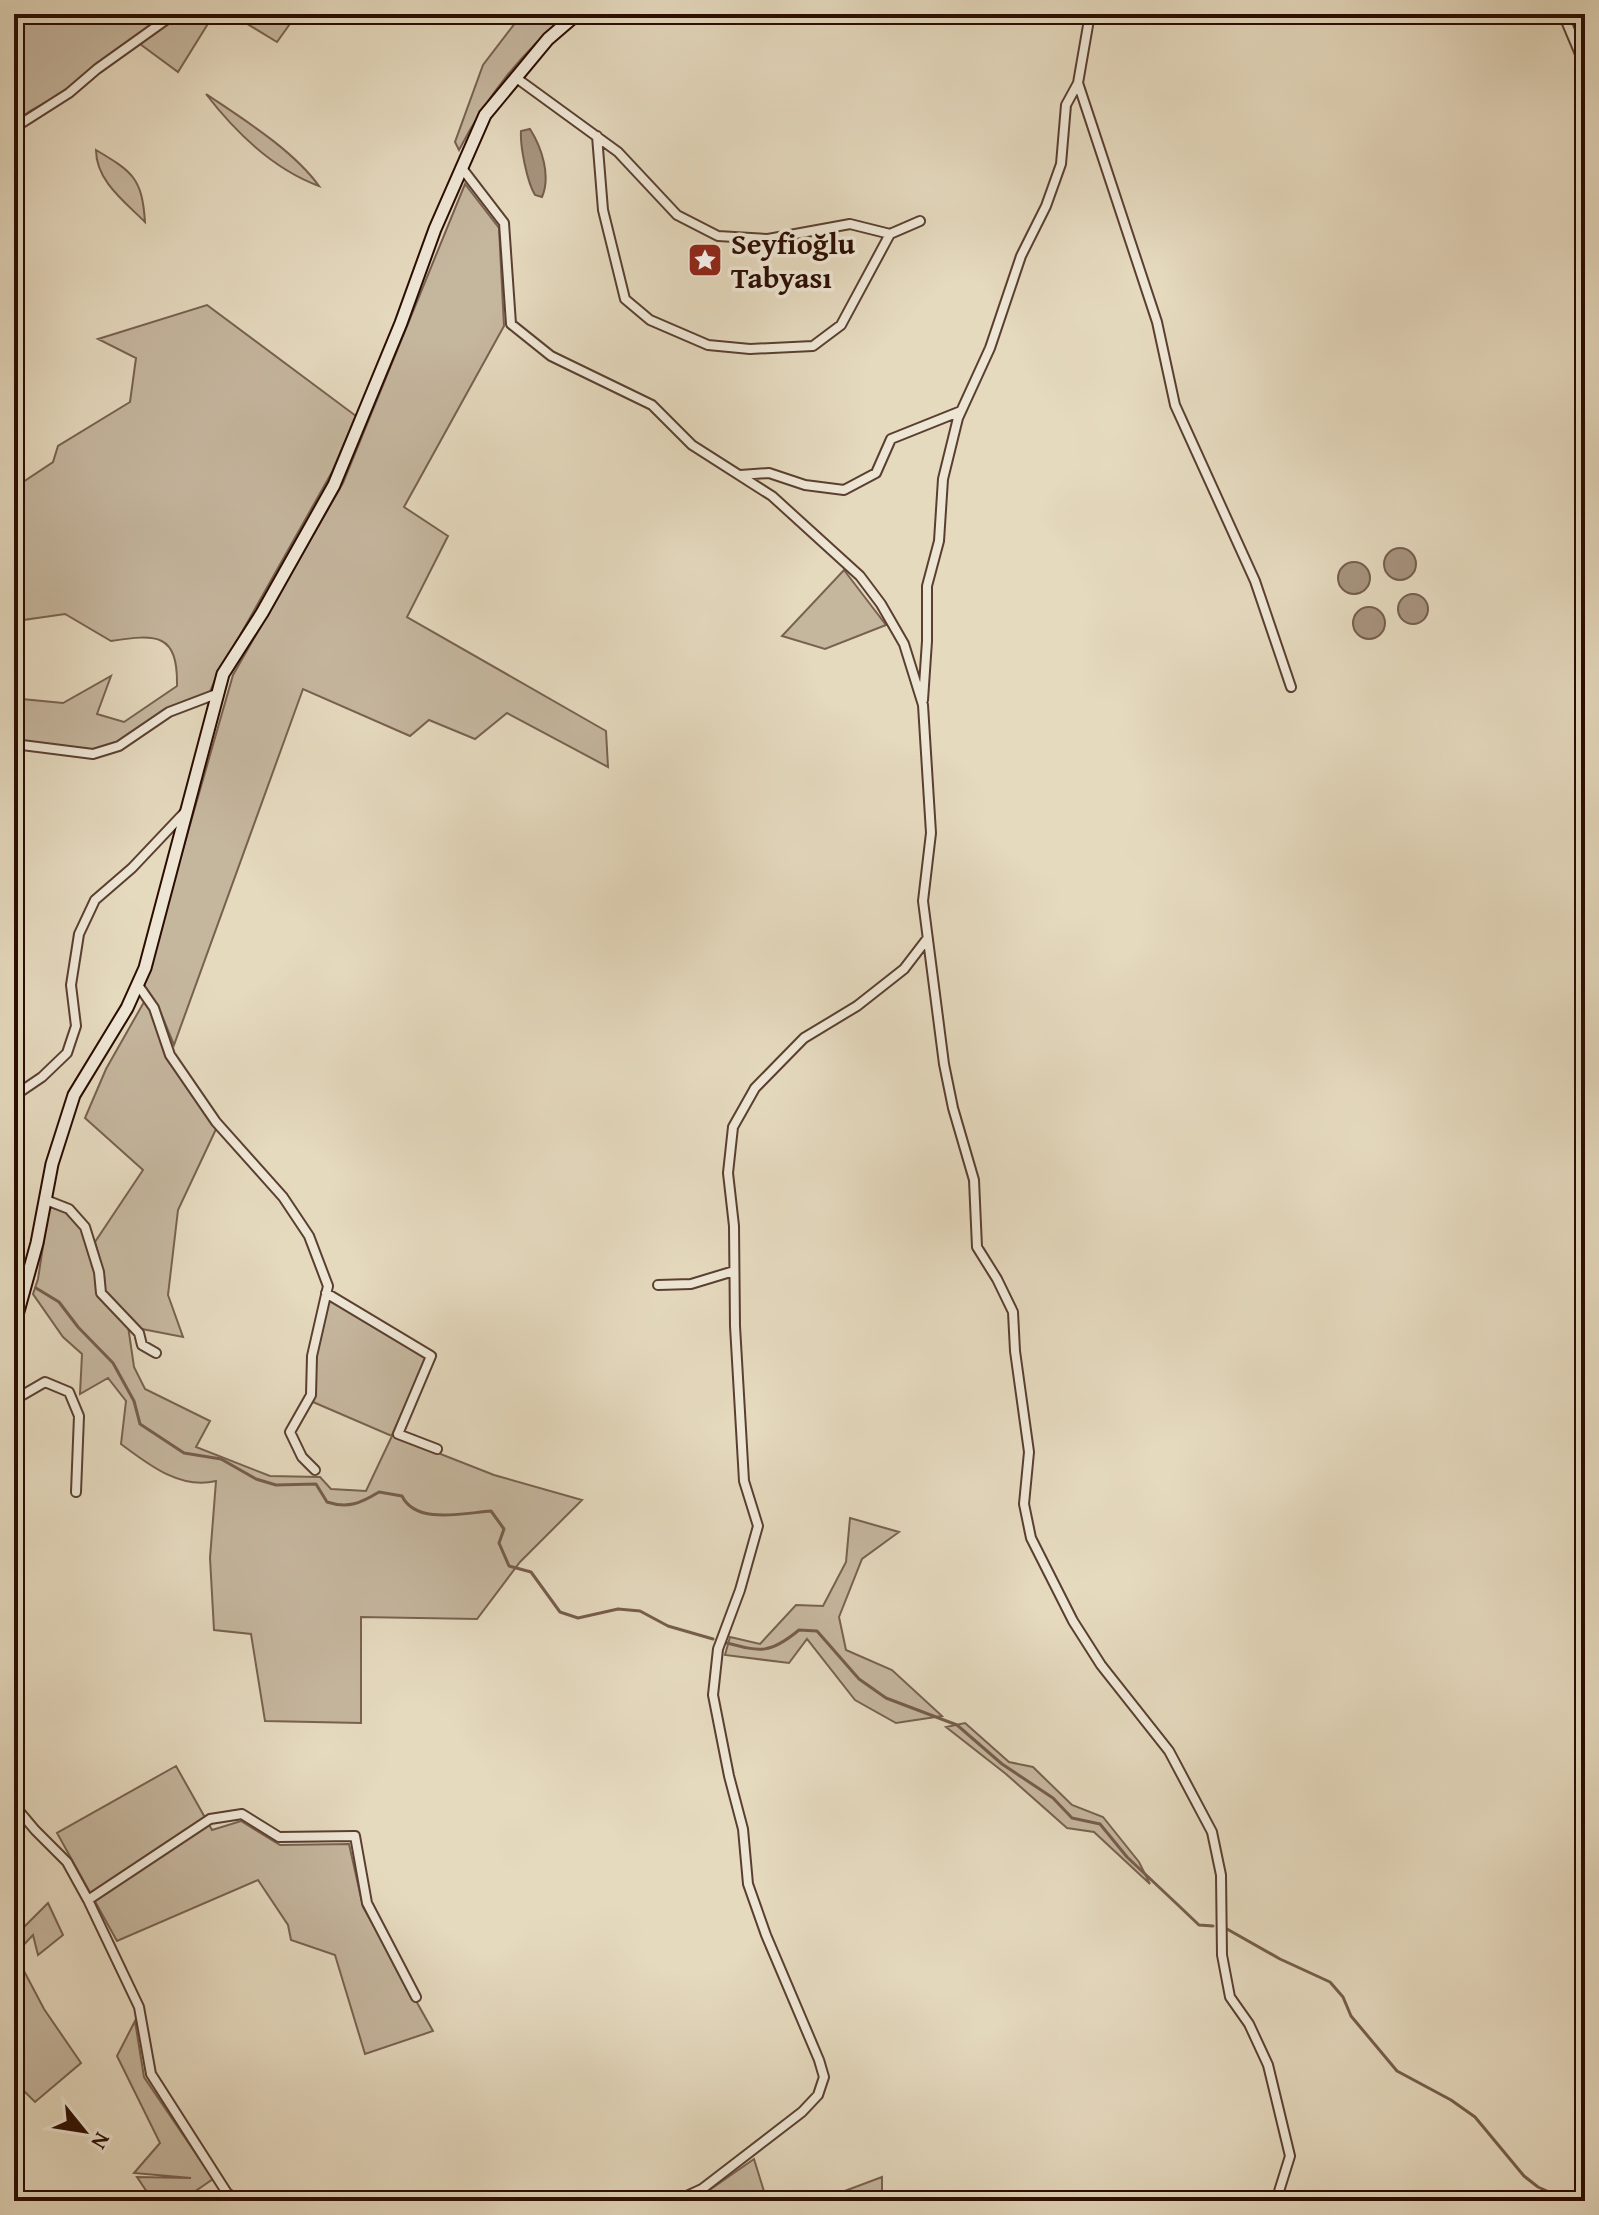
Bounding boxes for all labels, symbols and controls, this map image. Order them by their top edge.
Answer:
place label: Seyfioğlu Tabyası [731,221,856,299]
place icon: Seyfioğlu Tabyası [686,241,724,279]
north arrow [44,2091,124,2171]
text: N [84,2127,119,2156]

